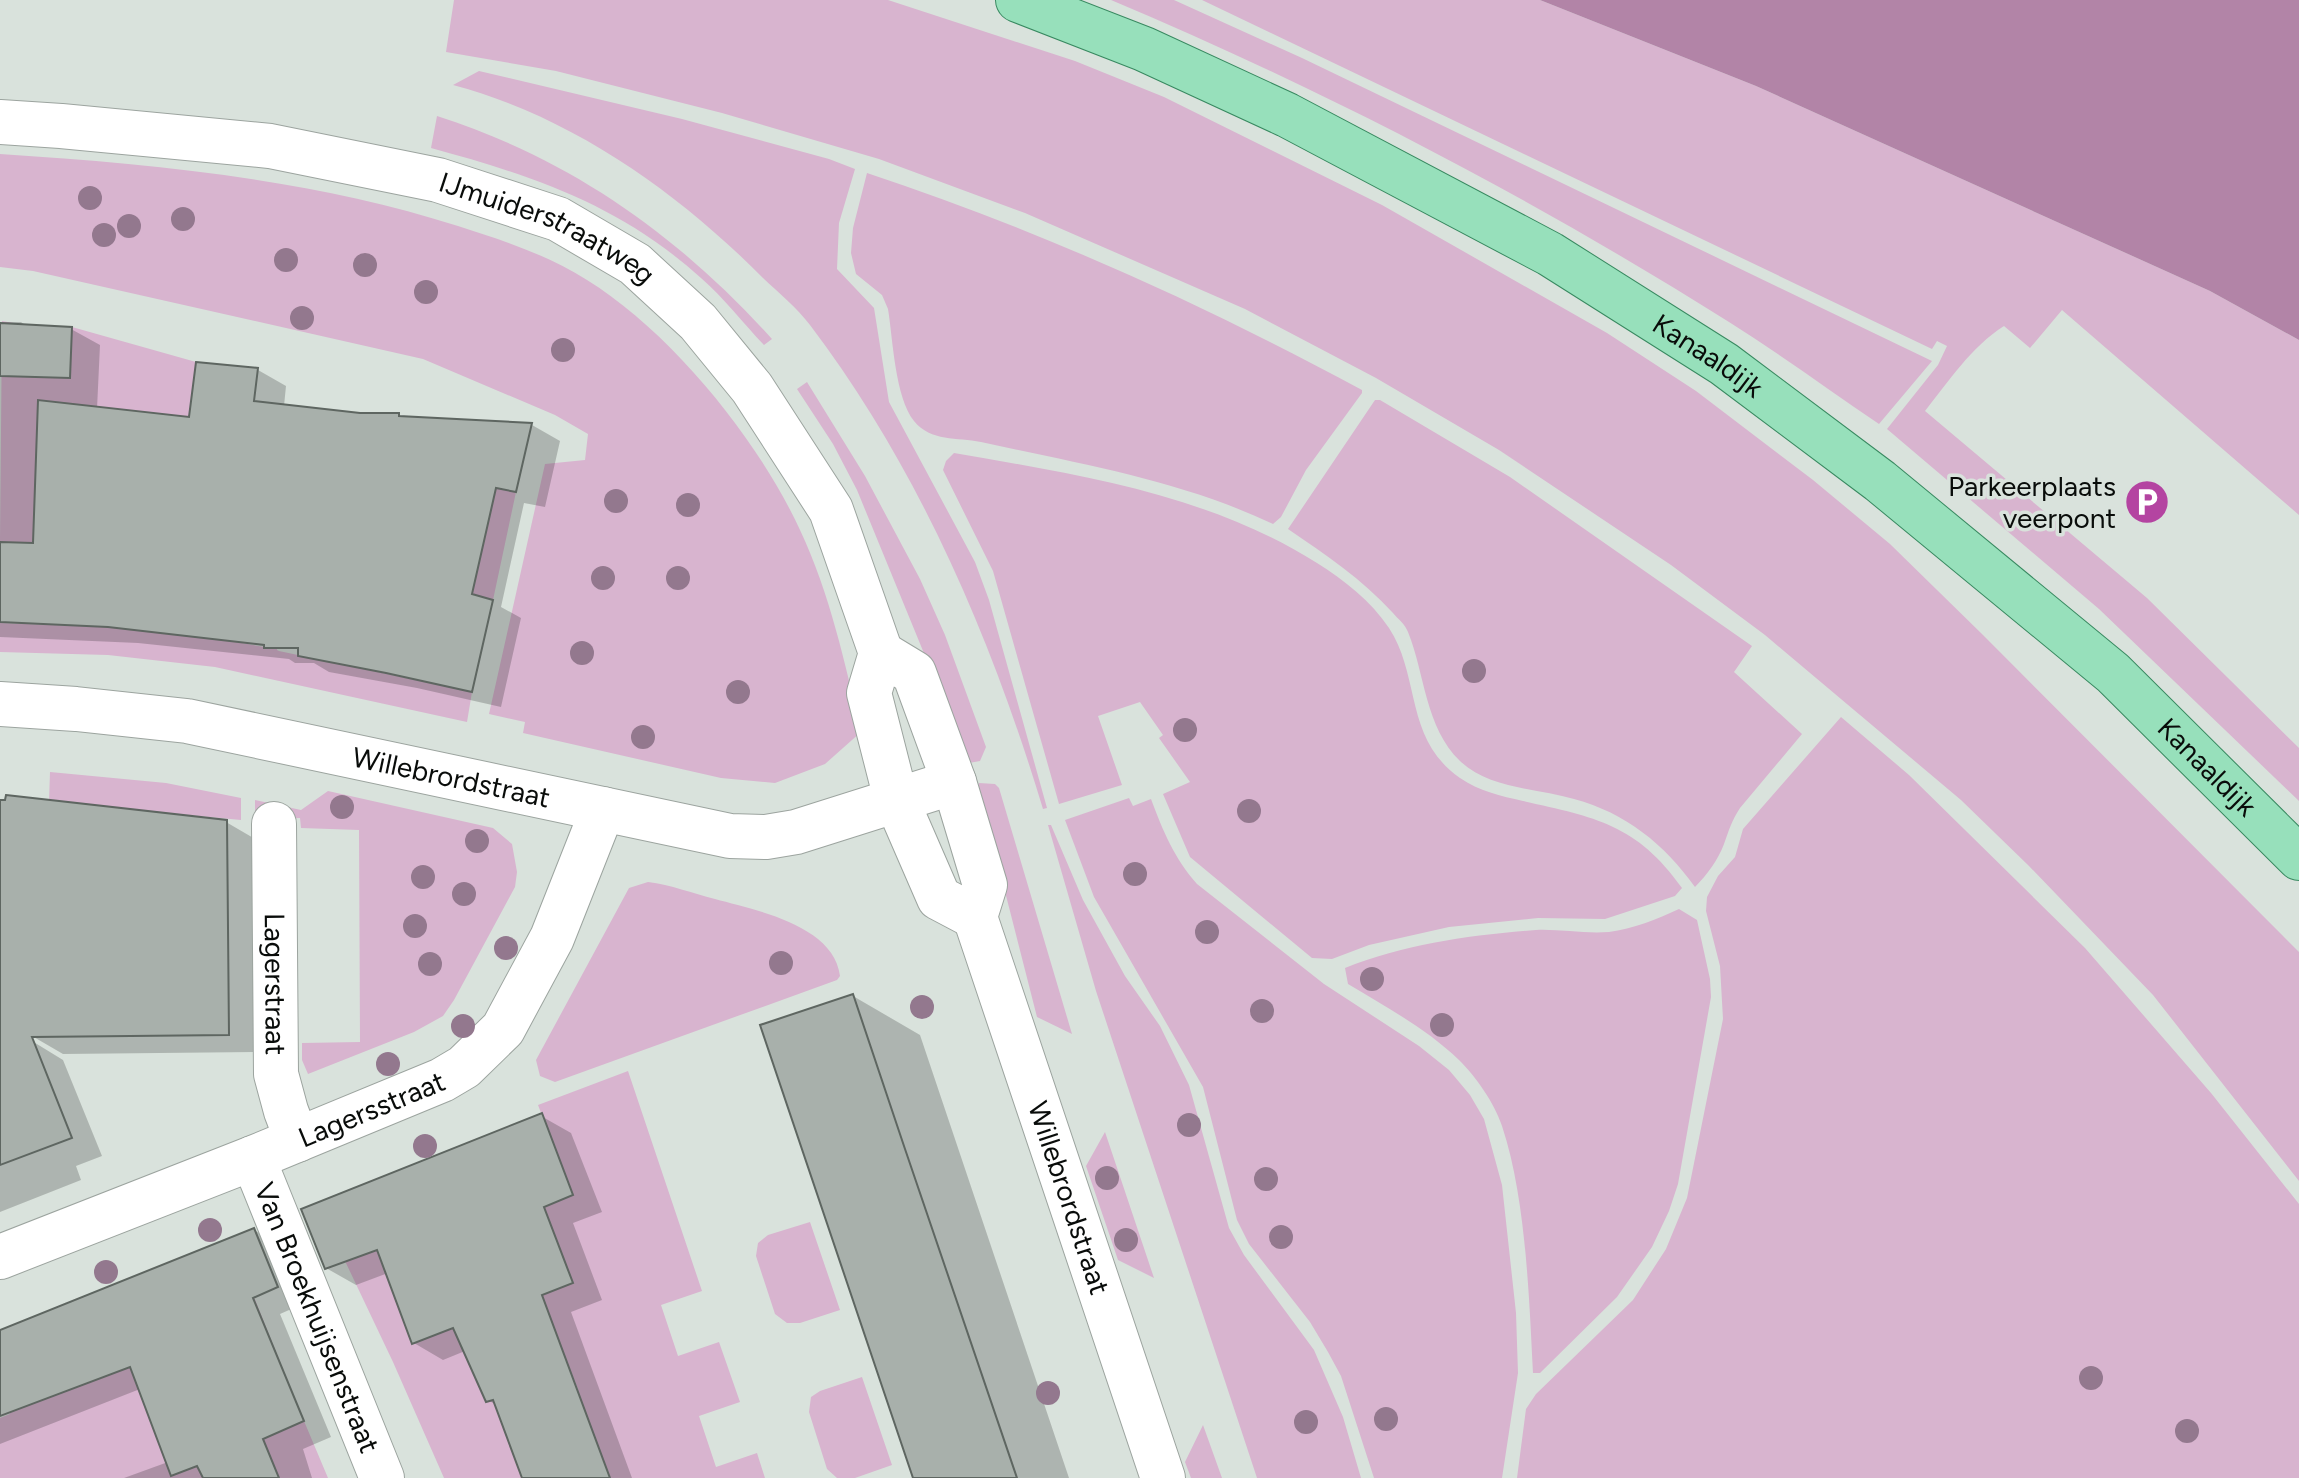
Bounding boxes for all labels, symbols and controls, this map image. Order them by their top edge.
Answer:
street label: IJmuiderstraatweg [435,164,662,291]
street label: Kanaaldijk [1647,306,1770,405]
place label: Parkeerplaats veerpont [1948,469,2116,535]
parking icon: Parkeerplaats veerpont [2123,478,2171,526]
street label: Kanaaldijk [2151,711,2264,823]
street label: Willebrordstraat [349,739,553,814]
street label: Lagerstraat [258,913,293,1055]
street label: Lagersstraat [293,1064,450,1154]
street label: Willebrordstraat [1021,1097,1117,1299]
street label: Van Broekhuijsenstraat [248,1177,387,1458]

